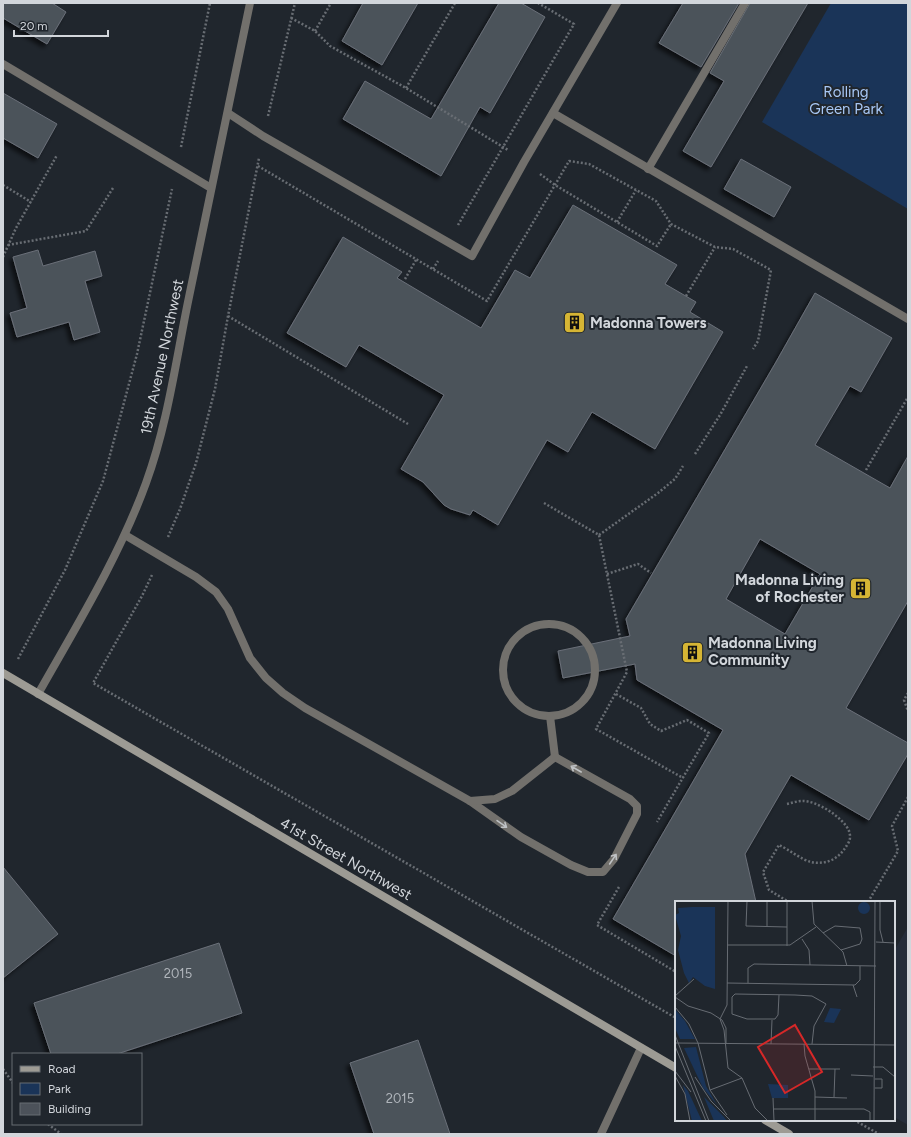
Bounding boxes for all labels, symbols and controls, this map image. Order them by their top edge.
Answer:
scale bar [14,12,108,38]
text: 20 m [20,19,48,33]
park label: Rolling Green Park [809,83,883,118]
street label: 19th Avenue Northwest [137,277,187,436]
building icon: Madonna Towers [561,310,587,336]
place label: Madonna Towers [590,314,707,332]
place label: Madonna Living of Rochester [735,571,844,606]
building icon: Madonna Living of Rochester [847,576,873,602]
place label: Madonna Living Community [708,634,817,669]
building icon: Madonna Living Community [679,639,705,665]
one-way arrow [571,765,583,773]
street label: 41st Street Northwest [277,814,415,904]
one-way arrow [496,820,507,828]
one-way arrow [609,854,617,865]
inset map [675,901,895,1121]
house number: 2015 [164,966,192,981]
legend [12,1053,142,1125]
text: Road [48,1062,76,1076]
text: Park [48,1082,71,1096]
house number: 2015 [386,1091,414,1106]
text: Building [48,1102,91,1116]

